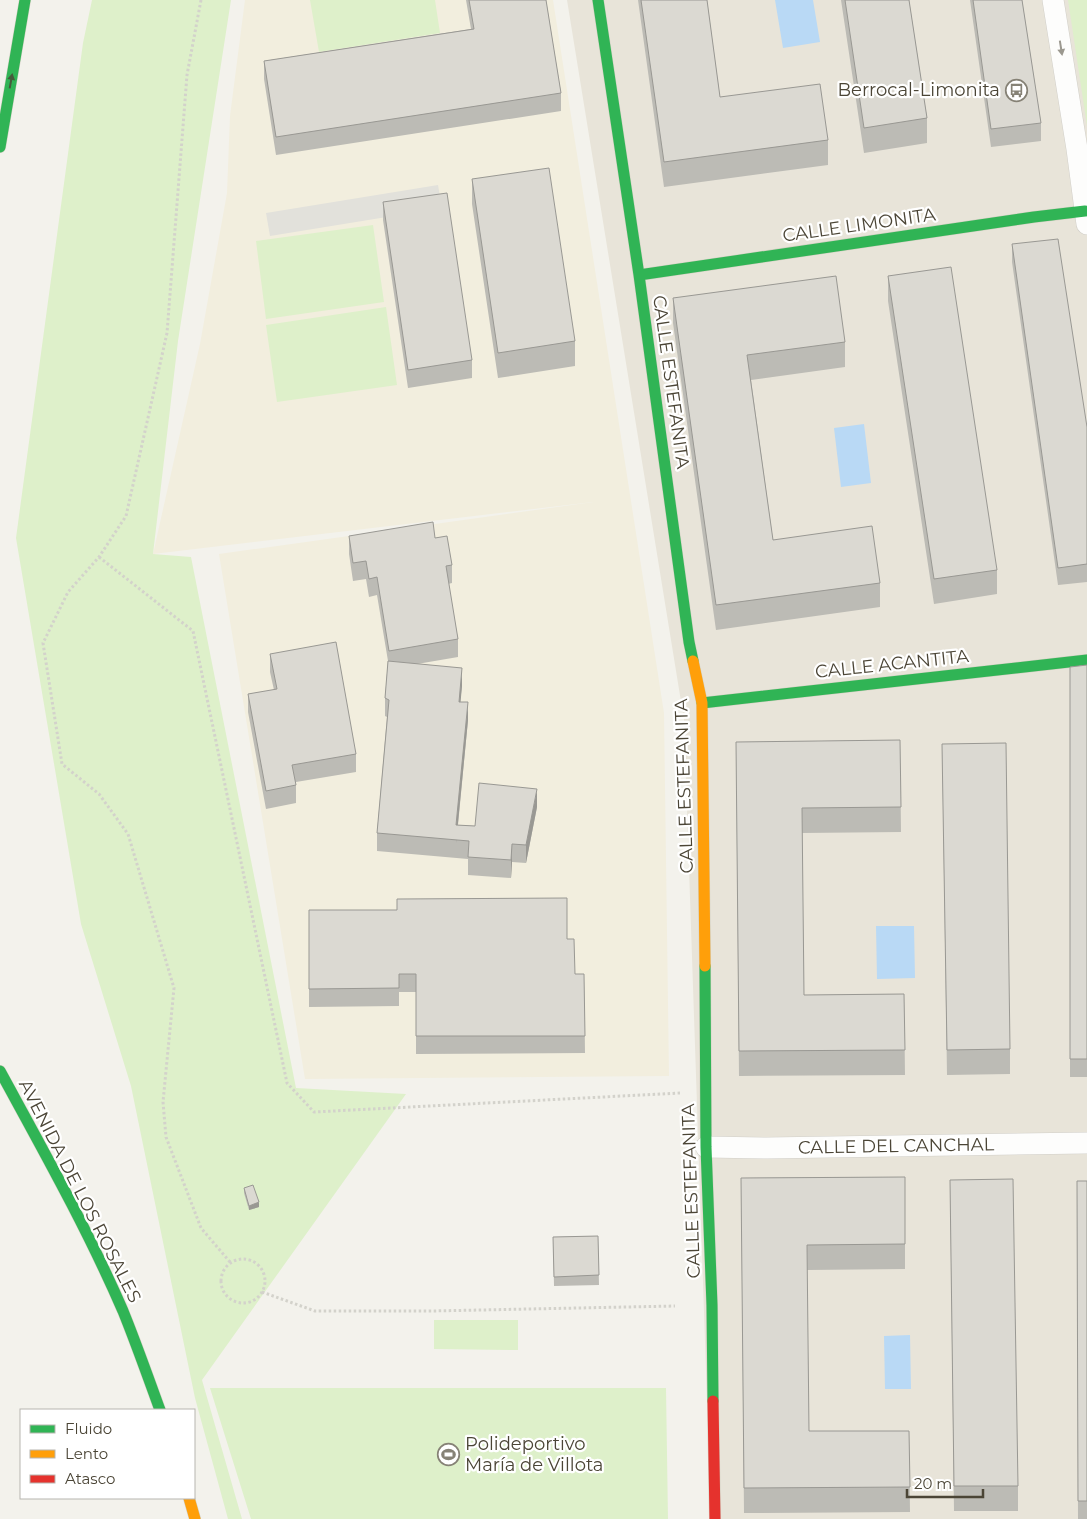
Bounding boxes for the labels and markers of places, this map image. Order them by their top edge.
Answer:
bus stop icon: Berrocal-Limonita [1004,78,1028,102]
place label: Berrocal-Limonita [837,79,1000,101]
place label: Polideportivo María de Villota [465,1433,604,1476]
sports icon: Polideportivo María de Villota [437,1442,461,1466]

